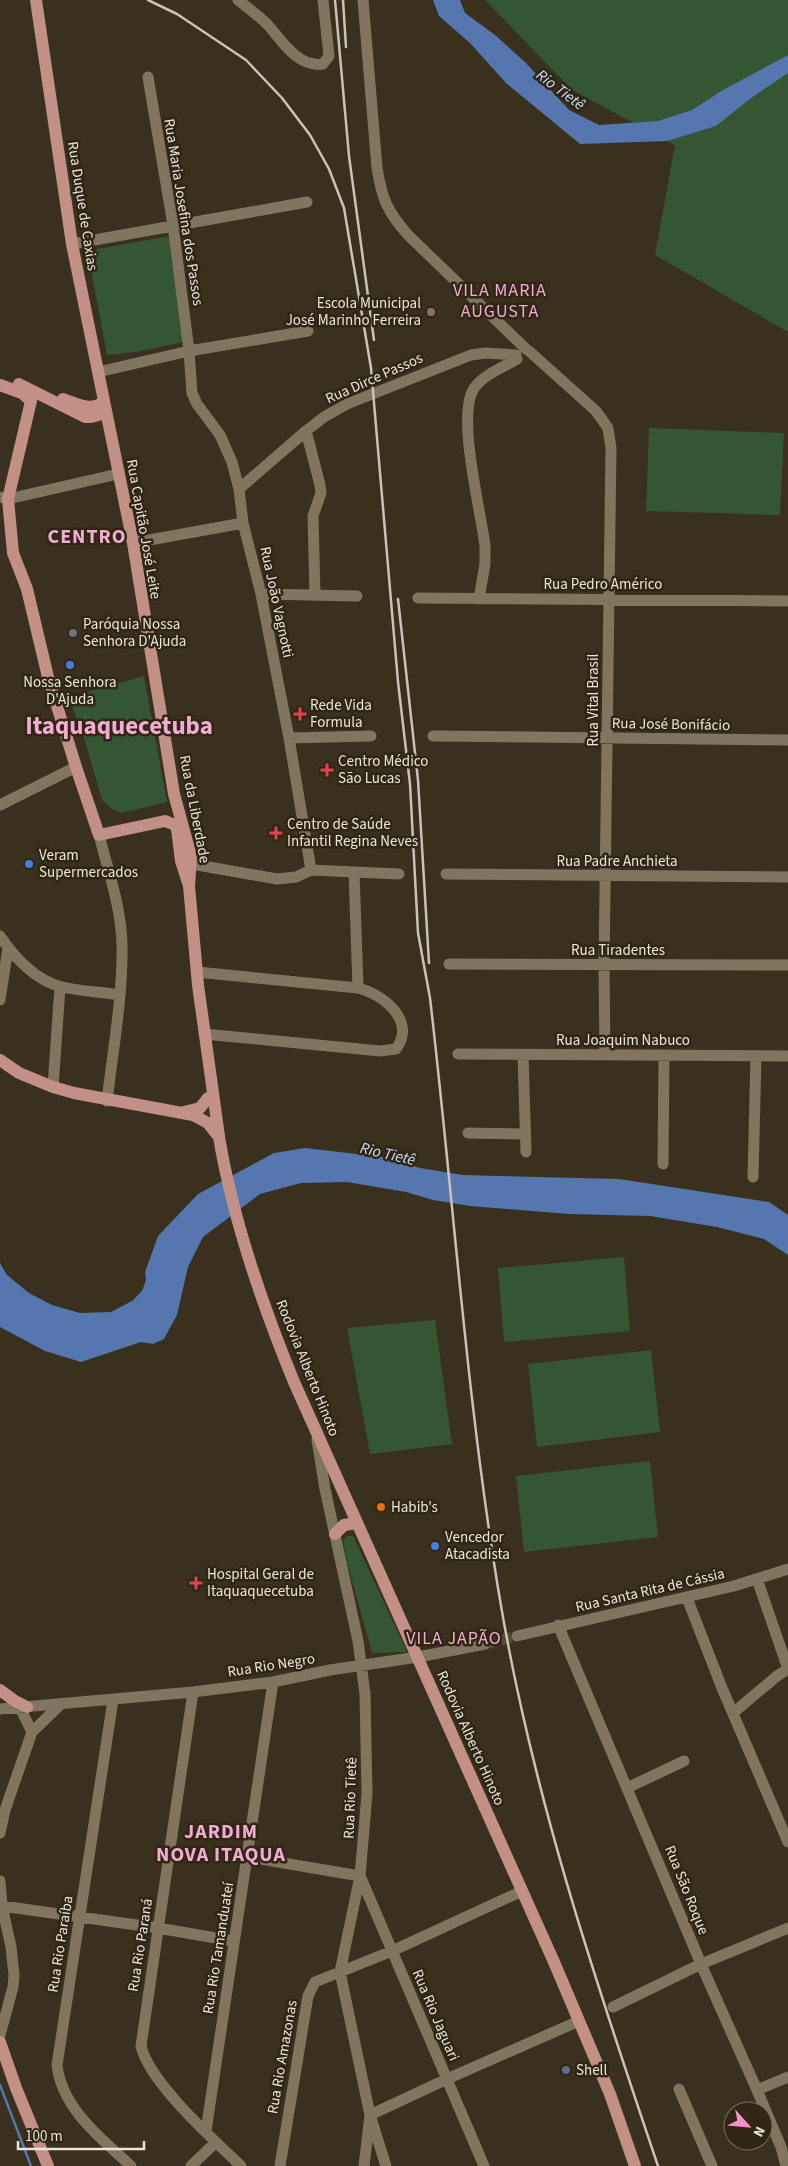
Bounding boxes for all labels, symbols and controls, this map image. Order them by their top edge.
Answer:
water label: Rio Tietê [531,64,590,116]
street label: Rua Maria Josefina dos Passos [158,117,209,307]
street label: Rua Duque de Caxias [62,140,103,272]
district label: VILA MARIA AUGUSTA [453,278,547,324]
place label: Escola Municipal José Marinho Ferreira [286,293,421,331]
marker: Escola Municipal José Marinho Ferreira [425,306,437,318]
street label: Rua Dirce Passos [322,348,426,409]
street label: Rua Capitão José Leite [121,458,166,601]
district label: CENTRO [48,523,126,551]
street label: Rua João Vagnotti [254,545,299,660]
street label: Rua Pedro Américo [544,574,662,595]
place label: Paróquia Nossa Senhora D'Ajuda [83,614,186,652]
marker: Paróquia Nossa Senhora D'Ajuda [67,627,79,639]
street label: Rua Vital Brasil [583,653,604,746]
marker: Nossa Senhora D'Ajuda [64,659,76,671]
place label: Nossa Senhora D'Ajuda [23,672,117,710]
place label: Rede Vida Formula [310,695,372,733]
district label: Itaquaquecetuba [25,708,213,744]
marker: Rede Vida Formula [294,708,306,720]
street label: Rua José Bonifácio [612,713,730,736]
place label: Centro Médico São Lucas [338,751,428,789]
street label: Rua da Liberdade [174,753,215,865]
marker: Centro Médico São Lucas [320,763,334,777]
place label: Centro de Saúde Infantil Regina Neves [287,814,418,852]
marker: Centro de Saúde Infantil Regina Neves [269,826,283,840]
place label: Veram Supermercados [39,845,138,883]
street label: Rua Padre Anchieta [556,851,678,872]
marker: Veram Supermercados [23,858,35,870]
street label: Rua Tiradentes [571,940,665,961]
street label: Rua Joaquim Nabuco [556,1030,690,1051]
water label: Rio Tietê [358,1137,418,1171]
street label: Rodovia Alberto Hinoto [271,1297,345,1440]
place label: Habib's [391,1497,438,1518]
marker: Habib's [375,1501,387,1513]
place label: Vencedor Atacadista [445,1527,510,1565]
marker: Vencedor Atacadista [429,1540,441,1552]
street label: Rua Santa Rita de Cássia [573,1563,727,1618]
place label: Hospital Geral de Itaquaquecetuba [207,1564,314,1602]
marker: Hospital Geral de Itaquaquecetuba [189,1576,203,1590]
district label: VILA JAPÃO [406,1626,502,1651]
street label: Rua Rio Negro [226,1648,316,1683]
street label: Rodovia Alberto Hinoto [431,1667,510,1809]
street label: Rua Rio Tietê [339,1757,362,1839]
district label: JARDIM NOVA ITAQUA [156,1818,286,1869]
street label: Rua São Roque [659,1842,714,1938]
street label: Rua Rio Tamanduateí [198,1879,239,2015]
street label: Rua Rio Paraíba [42,1894,79,1994]
street label: Rua Rio Paraná [123,1897,158,1993]
street label: Rua Rio Jaguari [407,1966,464,2064]
street label: Rua Rio Amazonas [262,1999,303,2116]
place label: Shell [576,2060,607,2081]
marker: Shell [560,2064,572,2076]
north arrow [723,2101,773,2151]
scale bar [18,2118,144,2150]
text: N [748,2123,770,2140]
text: 100 m [25,2126,63,2147]

